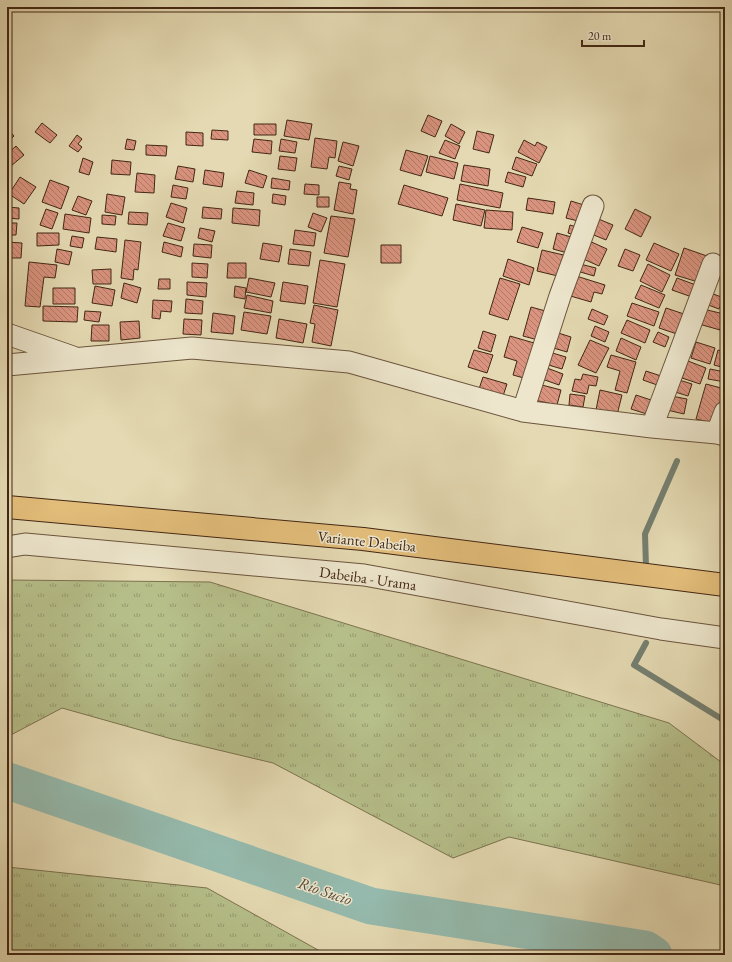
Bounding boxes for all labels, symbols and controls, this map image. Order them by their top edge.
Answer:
scale bar [582,22,644,48]
text: 20 m [588,28,612,44]
street label: Variante Dabeiba [317,526,417,556]
street label: Dabeiba - Urama [318,562,418,594]
water label: Río Sucio [295,872,355,910]

